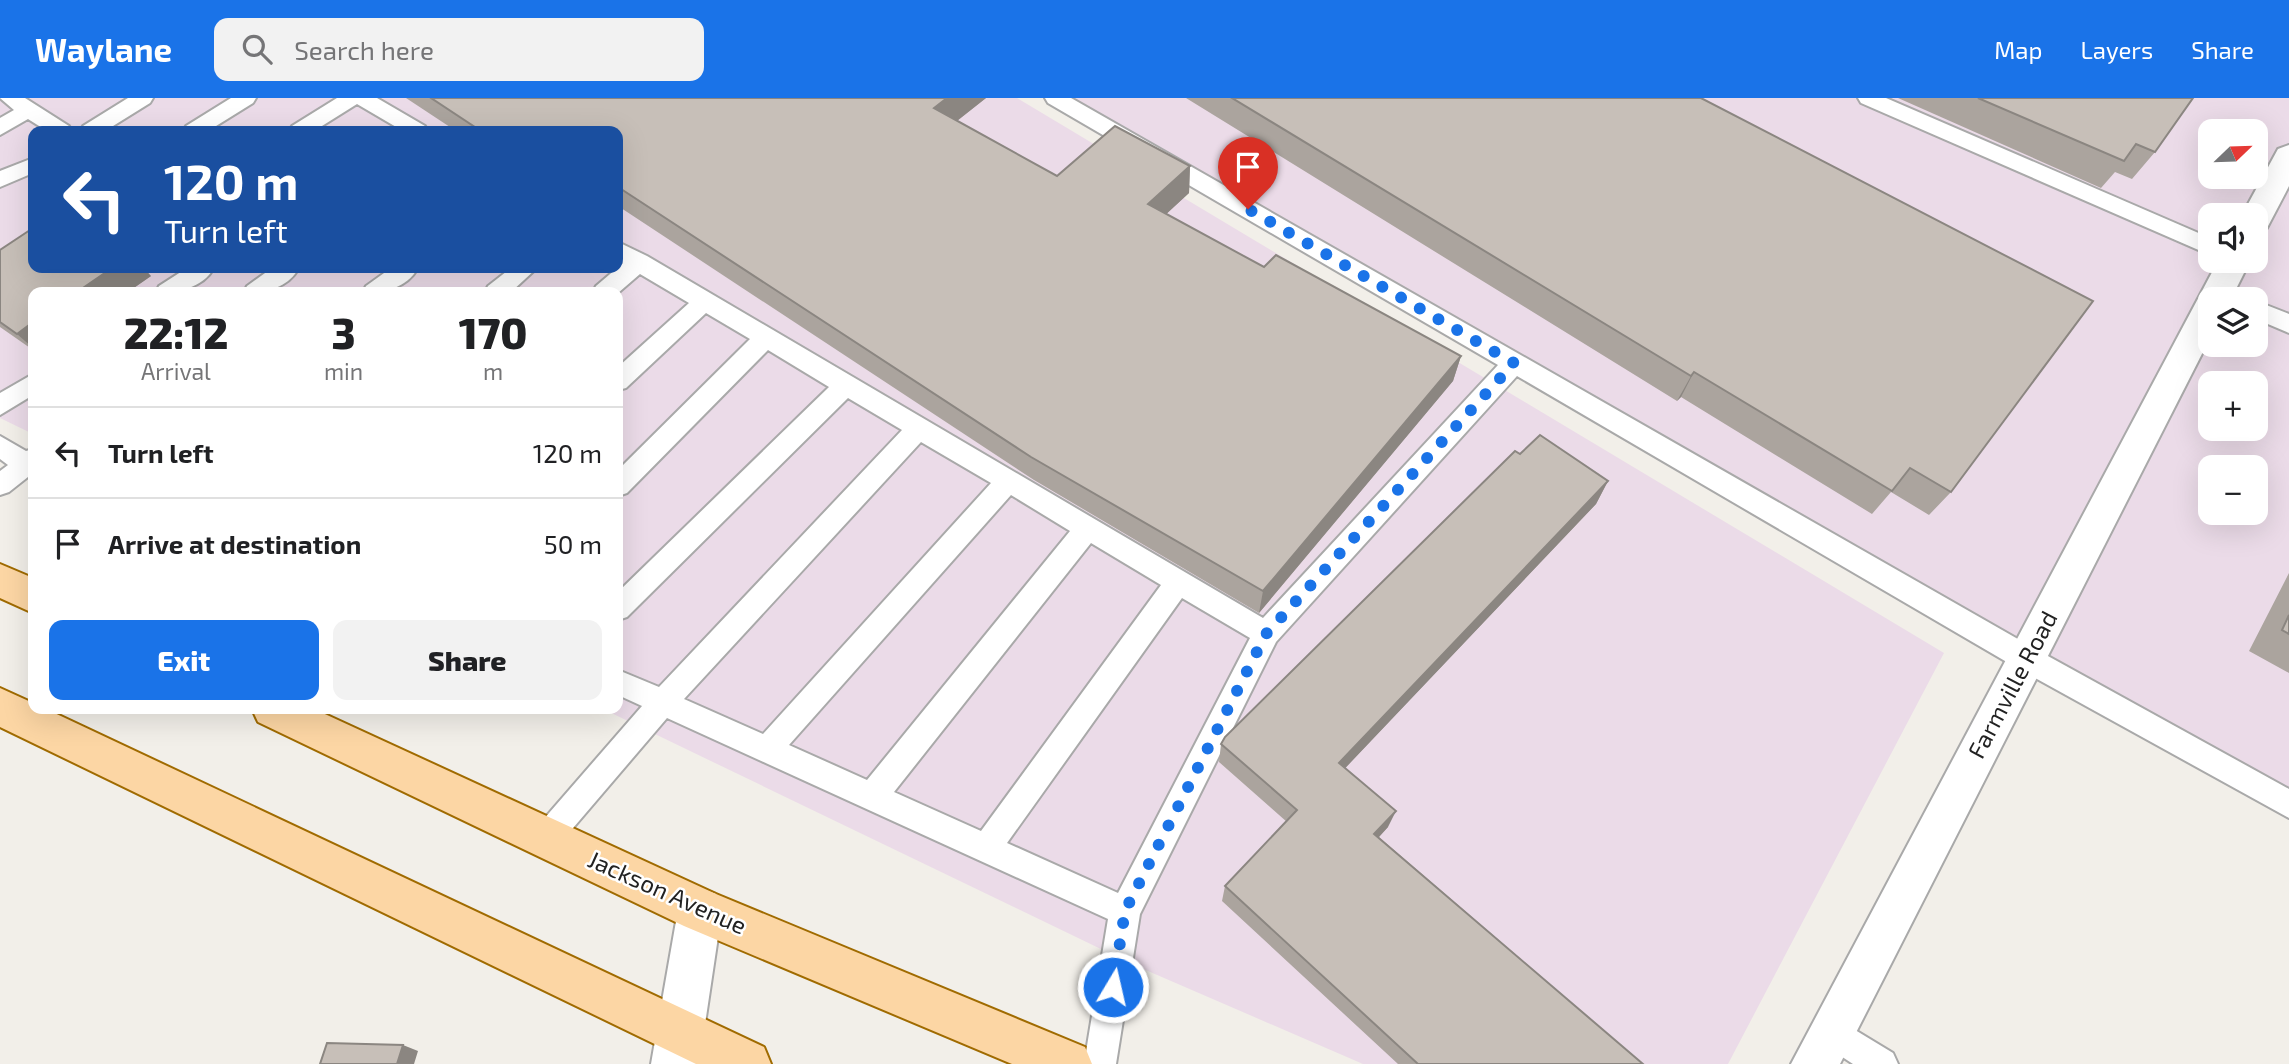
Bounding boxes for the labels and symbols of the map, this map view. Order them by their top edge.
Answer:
north arrow [2198,119,2268,189]
pin [1218,137,1278,209]
street label: Farmville Road [1961,606,2063,763]
street label: Jackson Avenue [584,844,751,940]
position arrow [1076,950,1150,1024]

